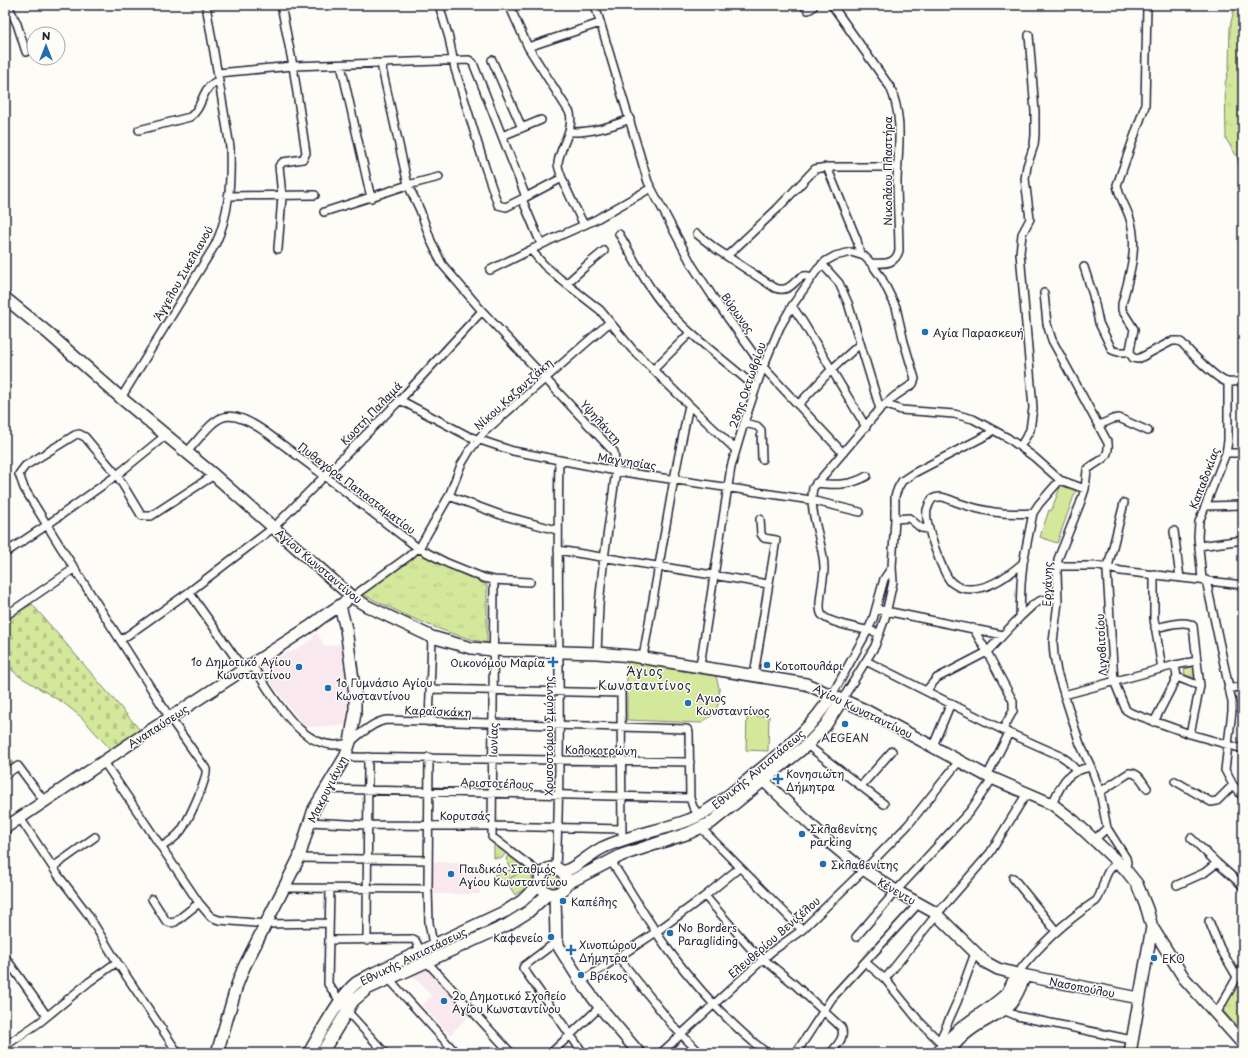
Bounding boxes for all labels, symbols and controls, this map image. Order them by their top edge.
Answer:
north arrow [26,26,66,66]
text: N [42,27,51,44]
street label: Νικολάου Πλαστήρα [879,116,896,226]
street label: Άγγελου Σικελιανού [149,223,217,323]
street label: Βύρωνος [717,289,759,337]
place label: Αγία Παρασκευή [933,324,1024,341]
marker: Αγία Παρασκευή [920,327,930,337]
street label: 28ης Οκτωβρίου [724,340,770,430]
street label: Νίκου Καζαντζάκη [470,354,556,434]
street label: Κωστή Παλαμά [336,377,406,449]
street label: Υψηλάντη [576,396,626,448]
street label: Πυθαγόρα Παπασταματίου [295,438,419,538]
street label: Καπαδοκίας [1184,444,1224,511]
street label: Μαγνησίας [596,448,658,474]
street label: Αγίου Κωνσταντίνου [272,525,366,607]
street label: Εργάνης [1038,561,1056,607]
street label: Λιγοβιτσίου [1091,613,1111,677]
place label: 1ο Δημοτικό Αγίου Κωνσταντίνου [191,653,291,683]
place label: Οικονόμου Μαρία [450,654,545,671]
marker: Οικονόμου Μαρία [548,657,558,667]
place label: Κοτοπουλάρι [775,657,843,674]
marker: Κοτοπουλάρι [762,660,772,670]
marker: 1ο Δημοτικό Αγίου Κωνσταντίνου [294,662,304,672]
district label: Άγιος Κωνσταντίνος [598,662,692,694]
place label: 1ο Γυμνάσιο Αγίου Κωνσταντίνου [336,674,432,704]
street label: Χρυσοστόμου Σμύρνης [540,676,557,796]
street label: Αγίου Κωνσταντίνου [810,680,916,742]
marker: 1ο Γυμνάσιο Αγίου Κωνσταντίνου [323,683,333,693]
place label: Αγιος Κωνσταντίνος [696,689,770,719]
marker: Αγιος Κωνσταντίνος [683,698,693,708]
street label: Αναπαύσεως [124,700,192,752]
street label: Καραϊσκάκη [404,701,472,721]
marker: AEGEAN [840,719,850,729]
street label: Ιωνίας [484,722,502,758]
street label: Εθνικής Αντιστάσεως [708,725,809,813]
place label: AEGEAN [821,729,869,746]
street label: Κολοκοτρώνη [565,741,637,759]
street label: Μακρυγιάννη [303,752,351,826]
place label: Κονησιώτη Δήμητρα [786,765,844,795]
street label: Αριστοτέλους [460,773,534,793]
marker: Κονησιώτη Δήμητρα [773,774,783,784]
street label: Κορυτσάς [440,807,491,824]
place label: Σκλαβενίτης parking [810,820,878,850]
marker: Σκλαβενίτης parking [797,829,807,839]
place label: Σκλαβενίτης [831,856,899,873]
marker: Σκλαβενίτης [818,859,828,869]
place label: Παιδικός Σταθμός Αγίου Κωνσταντίνου [459,860,568,890]
marker: Παιδικός Σταθμός Αγίου Κωνσταντίνου [446,869,456,879]
street label: Κένεντυ [875,873,919,909]
street label: Ελευθερίου Βενιζέλου [724,892,824,982]
place label: Καπέλης [571,893,618,910]
marker: Καπέλης [558,896,568,906]
place label: No Borders Paragliding [678,919,738,949]
street label: Εθνικής Αντιστάσεως [357,923,470,989]
marker: No Borders Paragliding [665,928,675,938]
place label: Καφενείο [493,929,543,946]
marker: Καφενείο [546,932,556,942]
place label: Χινοπώρου Δήμητρα [579,936,637,966]
marker: Χινοπώρου Δήμητρα [566,945,576,955]
place label: EKO [1162,950,1185,967]
marker: EKO [1149,953,1159,963]
place label: Βρέκος [589,967,628,984]
marker: Βρέκος [576,970,586,980]
street label: Νασοπούλου [1048,972,1116,1002]
place label: 2ο Δημοτικό Σχολείο Αγίου Κωνσταντίνου [452,987,566,1017]
marker: 2ο Δημοτικό Σχολείο Αγίου Κωνσταντίνου [439,996,449,1006]

